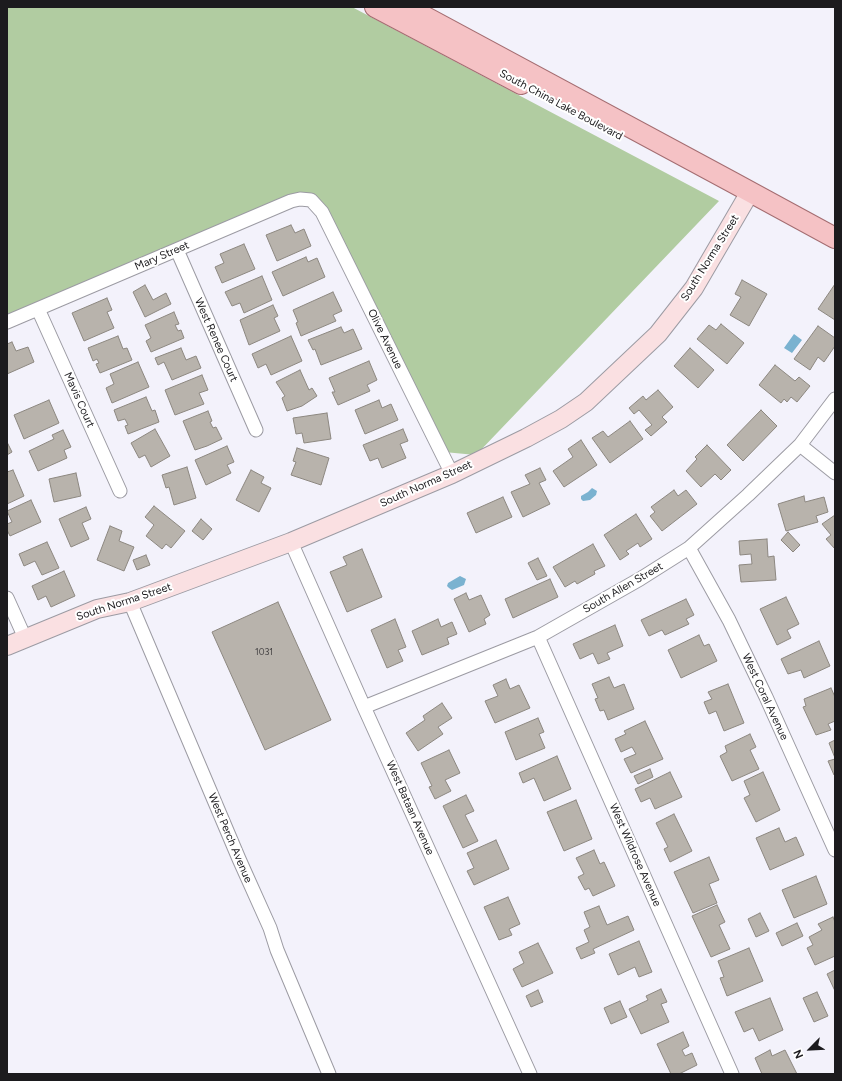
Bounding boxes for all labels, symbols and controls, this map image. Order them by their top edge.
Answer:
street label: South China Lake Boulevard [497,67,625,143]
street label: South Norma Street [678,212,742,304]
street label: Mary Street [133,239,191,273]
street label: West Renee Court [192,296,240,384]
street label: Olive Avenue [365,307,405,371]
street label: Mavis Court [61,370,97,430]
street label: South Norma Street [378,458,474,510]
street label: South Allen Street [581,560,665,616]
street label: South Norma Street [75,580,173,624]
house number: 1031 [255,647,273,657]
street label: West Coral Avenue [739,652,791,742]
street label: West Bataan Avenue [383,759,437,857]
street label: West Perch Avenue [205,791,255,885]
street label: West Wildrose Avenue [606,802,664,908]
north arrow [790,1029,830,1069]
text: N [791,1048,806,1061]

